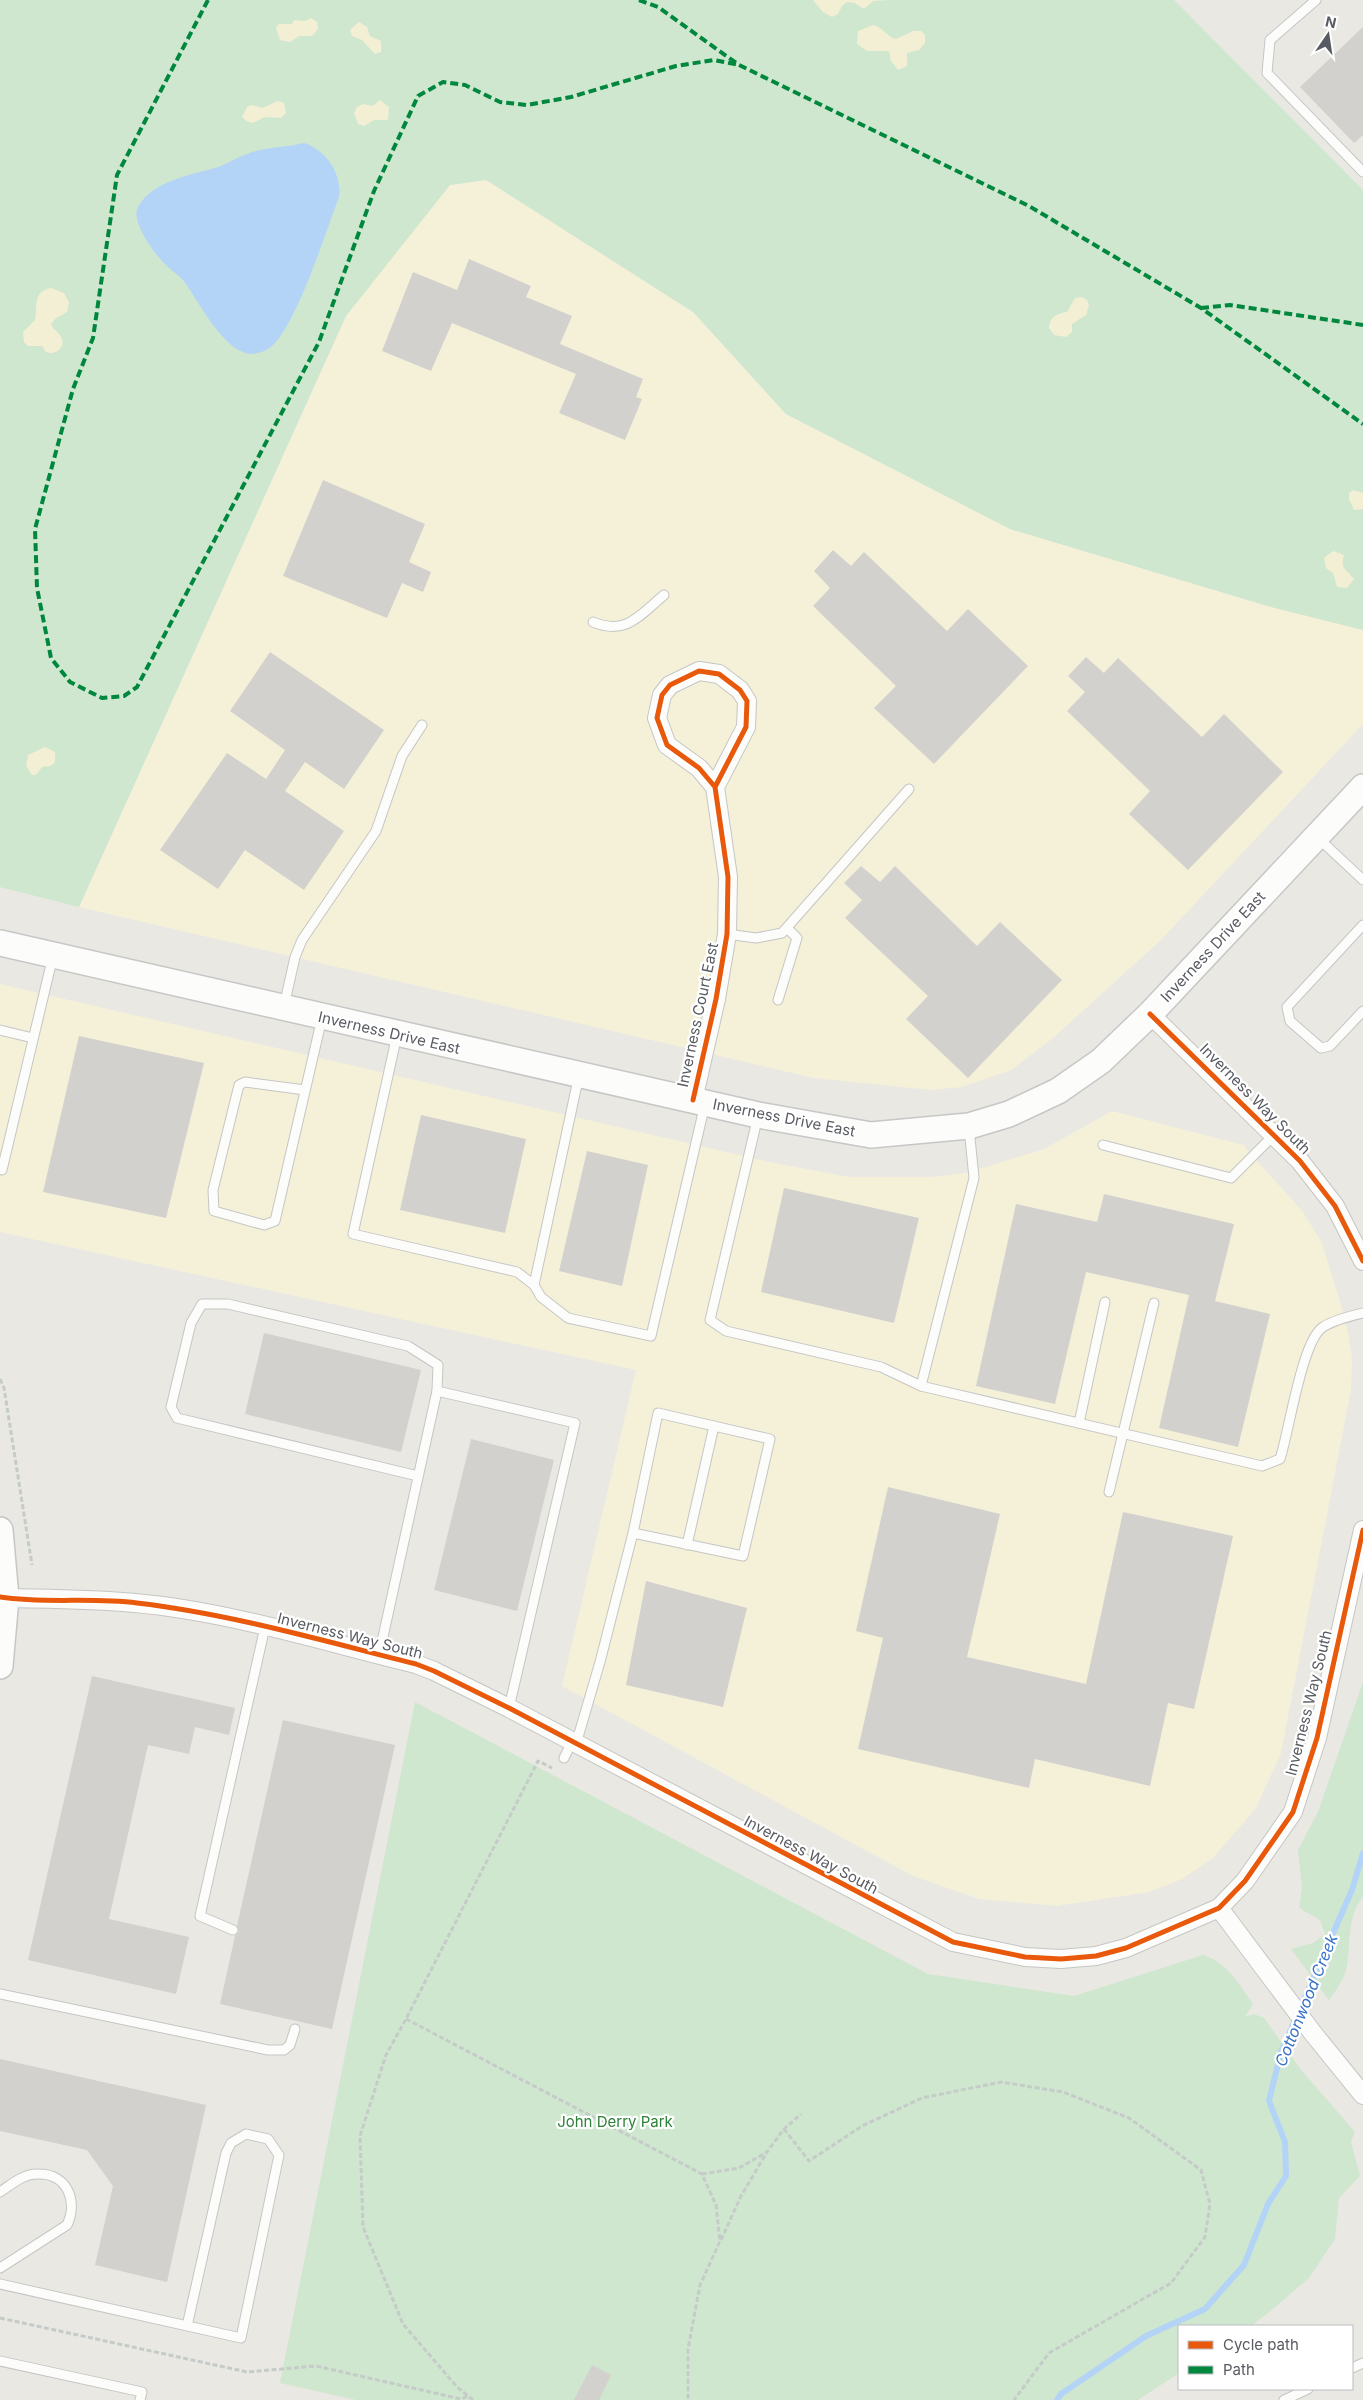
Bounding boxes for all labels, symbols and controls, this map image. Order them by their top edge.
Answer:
north arrow [1303,10,1353,60]
text: N [1324,12,1338,31]
street label: Inverness Drive East [1156,887,1269,1006]
street label: Inverness Court East [673,941,722,1089]
street label: Inverness Drive East [316,1007,462,1058]
street label: Inverness Way South [1196,1039,1315,1158]
street label: Inverness Drive East [711,1094,857,1141]
street label: Inverness Way South [275,1608,425,1663]
street label: Inverness Way South [1281,1628,1336,1778]
street label: Inverness Way South [741,1811,882,1898]
water label: Cottonwood Creek [1270,1931,1342,2069]
park label: John Derry Park [557,2112,674,2131]
legend [1178,2325,1353,2390]
text: Cycle path [1223,2335,1299,2354]
text: Path [1223,2360,1255,2379]

